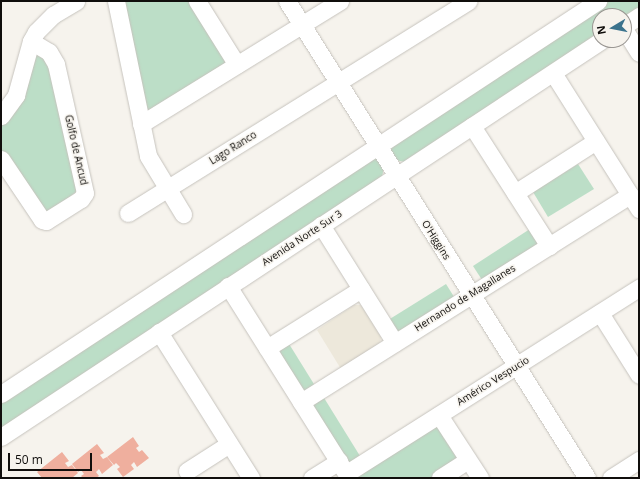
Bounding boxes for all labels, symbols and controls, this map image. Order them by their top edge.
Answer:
north arrow [592,8,632,48]
text: N [593,24,609,36]
street label: Golfo de Ancud [62,114,90,186]
street label: Lago Ranco [207,129,259,167]
street label: Avenida Norte Sur 3 [260,208,344,268]
street label: O'Higgins [419,218,453,262]
street label: Hernando de Magallanes [412,262,518,334]
street label: Américo Vespucio [455,354,531,408]
scale bar [10,445,94,471]
text: 50 m [15,451,43,468]

